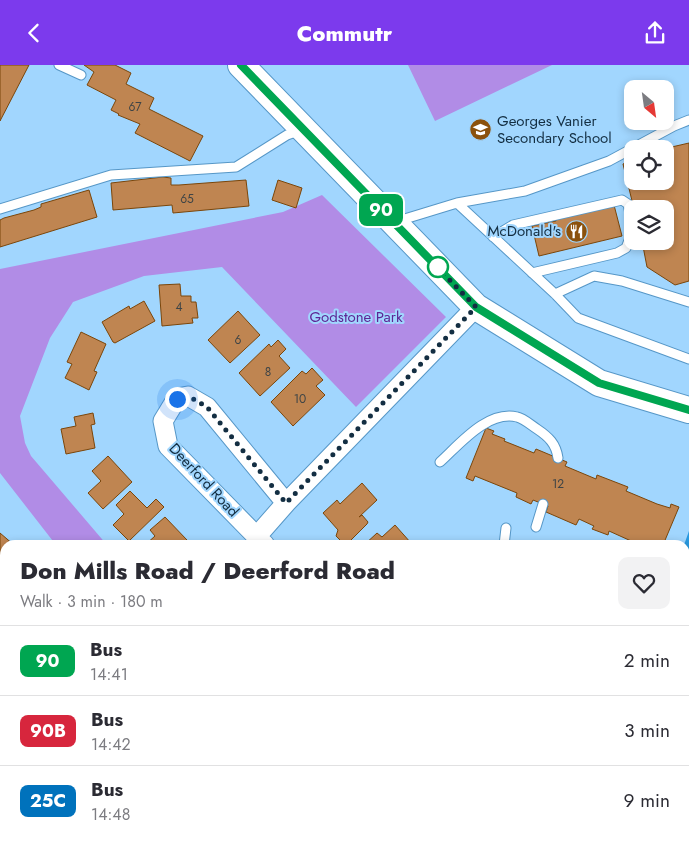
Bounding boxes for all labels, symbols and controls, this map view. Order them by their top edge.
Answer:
text: Commutr [297,17,392,49]
icon: back [20,19,48,47]
icon: share [641,19,669,47]
north arrow [624,80,674,130]
map controls [624,80,674,250]
house number: 67 [128,98,142,116]
place label: Georges Vanier Secondary School [497,110,612,149]
school or university icon: Georges Vanier Secondary School [469,118,493,142]
button: locate [624,140,674,190]
house number: 65 [180,190,194,208]
line badge: 90 [358,194,404,226]
text: 90 [369,197,393,223]
button: layers [624,200,674,250]
restaurant icon: McDonald's [565,219,589,243]
place label: McDonald's [487,220,561,242]
unlabelled marker [427,256,449,278]
house number: 4 [176,298,183,316]
park label: Godstone Park [309,306,403,328]
house number: 6 [235,331,242,349]
house number: 8 [265,363,271,381]
your location [165,387,190,412]
house number: 10 [294,390,306,408]
street label: Deerford Road [164,438,244,522]
house number: 12 [552,475,564,493]
text: Don Mills Road / Deerford Road [20,553,395,588]
button: heart [618,557,670,609]
text: Walk · 3 min · 180 m [20,590,163,613]
text: Bus [90,636,122,663]
text: 2 min [624,647,670,674]
text: 90 [36,648,59,674]
text: 14:41 [90,663,128,686]
text: Bus [91,706,123,733]
text: 3 min [624,717,670,744]
text: 90B [30,718,66,744]
text: 14:42 [91,733,131,756]
text: Bus [91,776,123,803]
text: 9 min [624,787,670,814]
text: 25C [30,788,66,814]
text: 14:48 [91,803,130,826]

